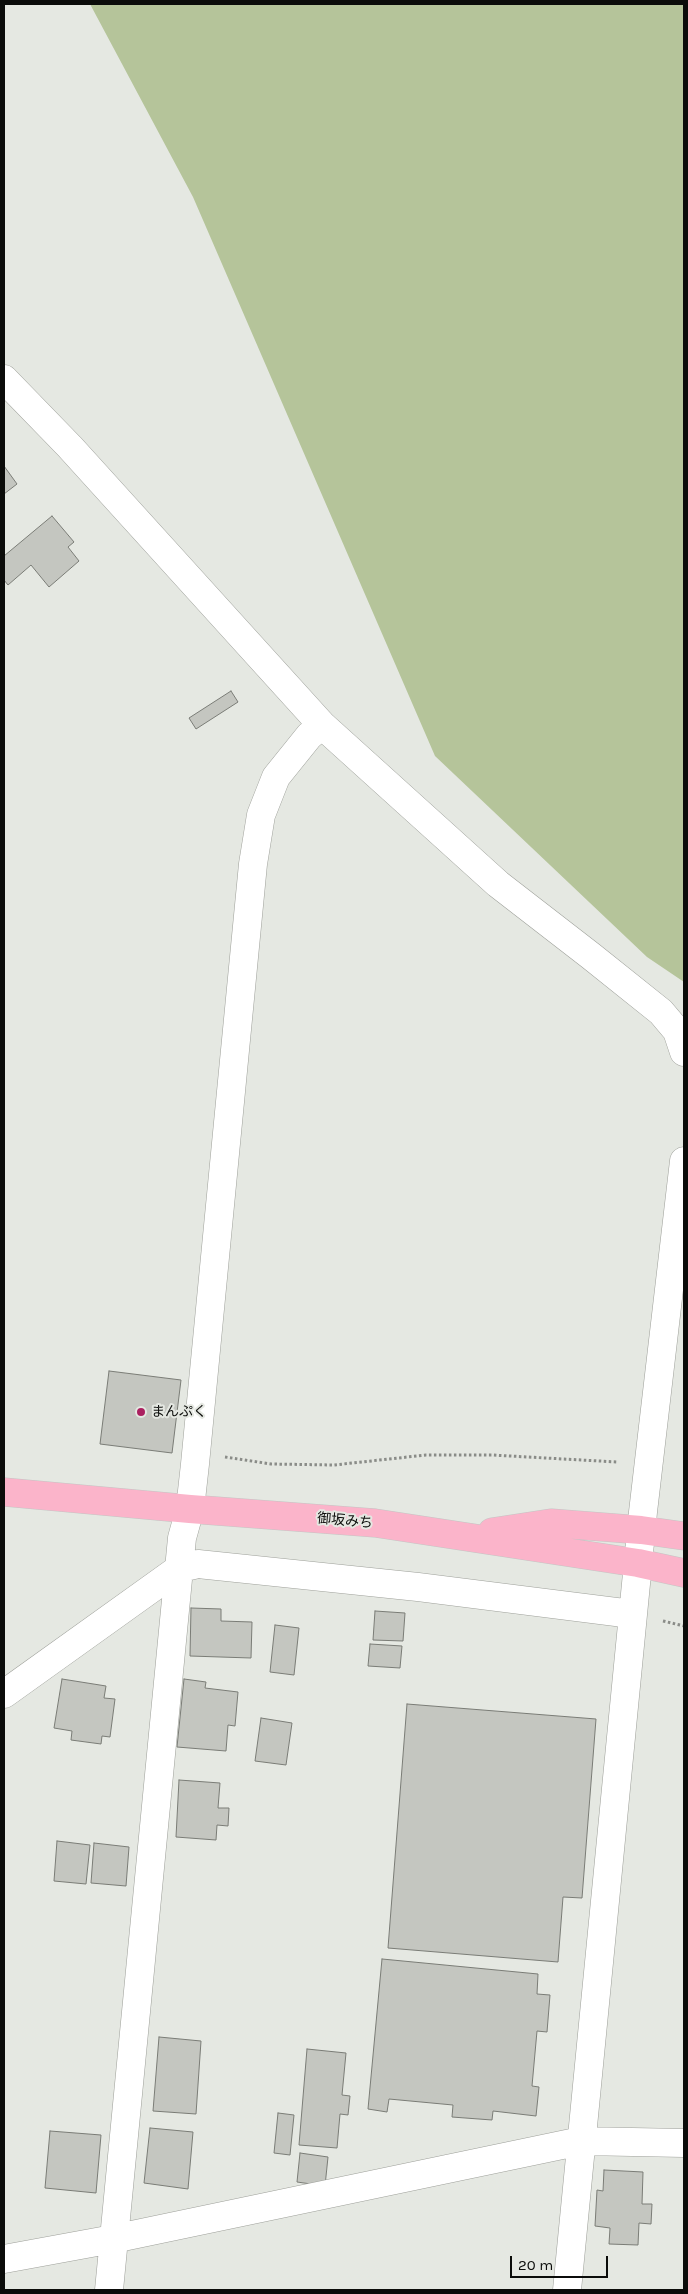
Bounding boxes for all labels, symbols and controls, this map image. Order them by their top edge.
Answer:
place label: まんぷく [151,1404,207,1420]
marker: まんぷく [135,1406,147,1418]
street label: 御坂みち [316,1510,374,1532]
scale bar [513,2246,610,2278]
text: 20 m [518,2256,553,2274]

